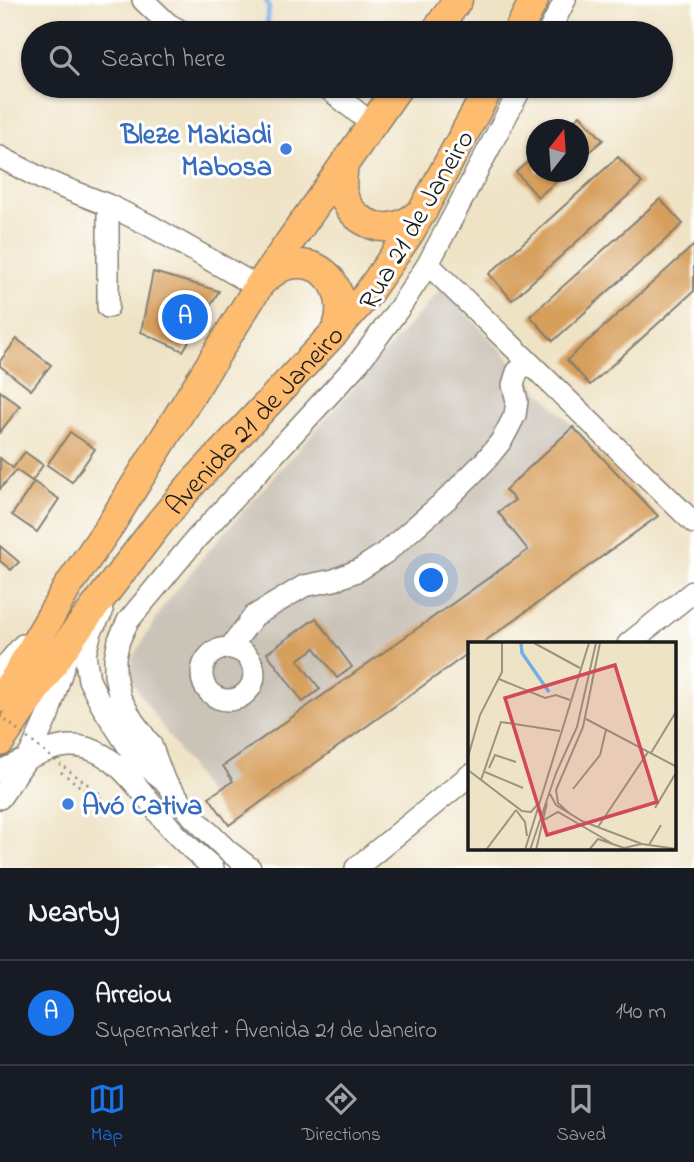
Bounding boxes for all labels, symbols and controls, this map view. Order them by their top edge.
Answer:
search box [21,21,673,98]
icon: search [45,41,83,79]
text: Search here [101,41,226,79]
place label: Bleze Makiadi Mabosa [119,116,272,189]
north arrow [526,119,589,182]
street label: Rua 21 de Janeiro [350,123,486,318]
marker: Bleze Makiadi Mabosa [278,141,294,157]
pin: A [162,291,208,343]
street label: Avenida 21 de Janeiro [158,318,350,522]
your location [414,563,448,597]
inset map [468,642,676,850]
place label: Avó Cativa [82,787,203,828]
marker: Avó Cativa [60,796,76,812]
text: Nearby [28,892,120,936]
text: Arreiou [95,977,172,1015]
text: A [44,996,58,1029]
text: 140 m [616,996,666,1029]
text: Supermarket · Avenida 21 de Janeiro [95,1015,437,1048]
tab: Map [88,1080,126,1149]
tab: Directions [302,1080,381,1149]
tab: Saved [557,1080,606,1149]

